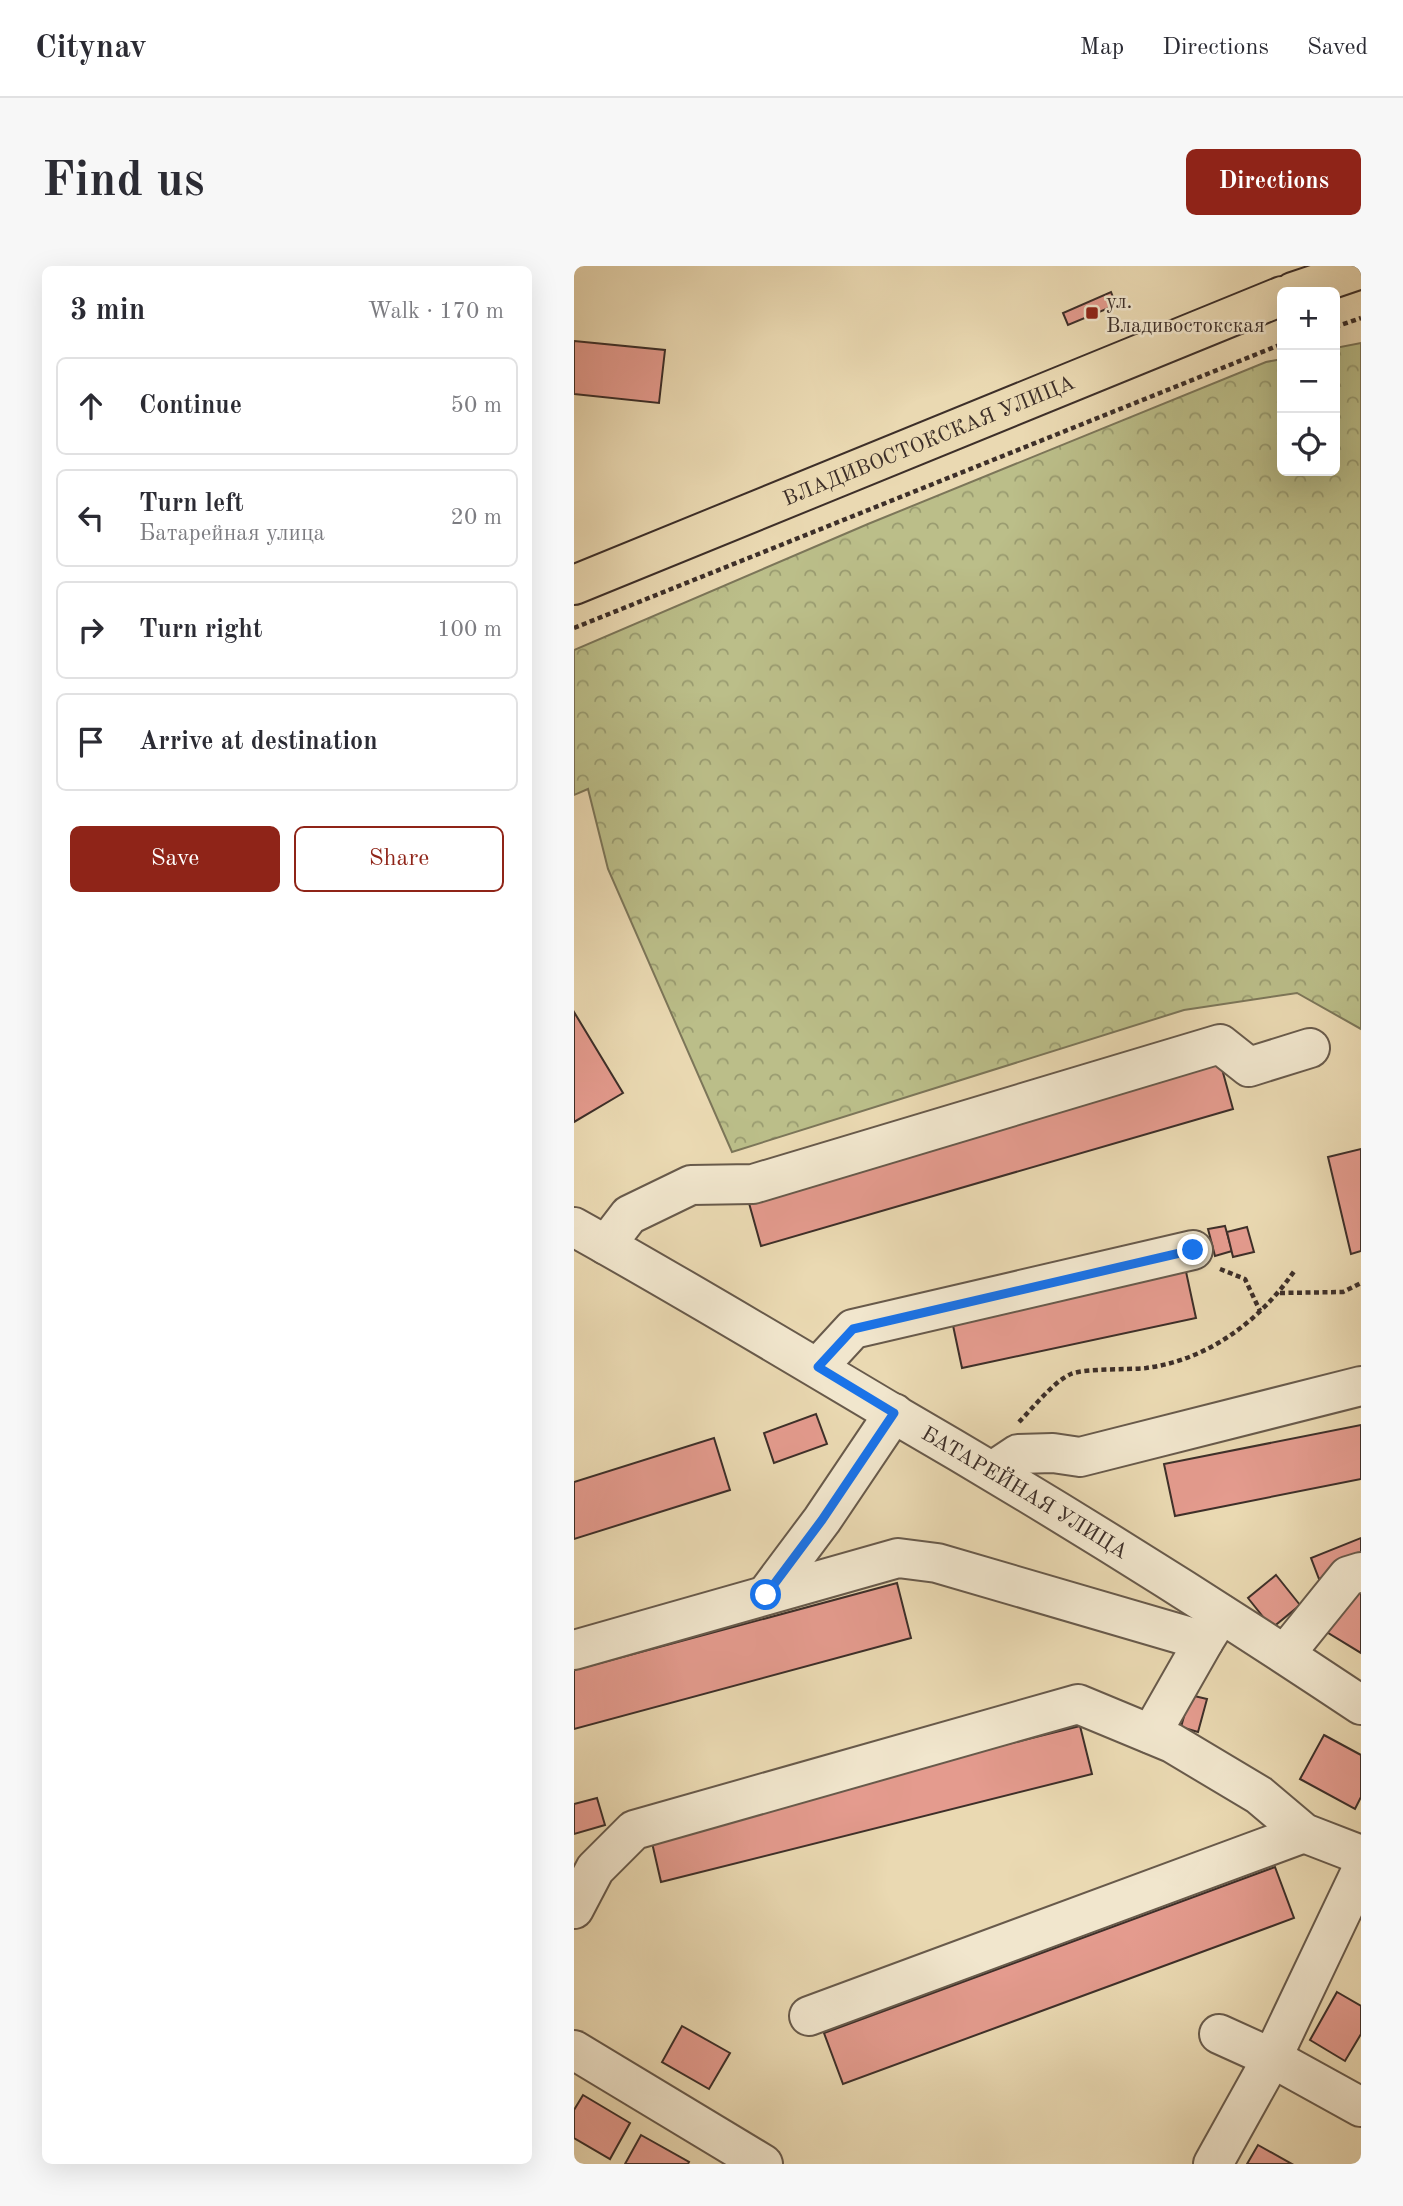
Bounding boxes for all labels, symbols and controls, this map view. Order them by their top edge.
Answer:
text: Citynav [35,32,147,65]
text: Map [1080,36,1124,60]
text: Directions [1162,36,1269,60]
text: Saved [1307,36,1368,60]
button: Directions [1186,149,1361,215]
text: Find us [42,158,205,207]
map controls [1277,287,1340,476]
button: + [1277,287,1340,350]
place label: ул. Владивостокская [1106,292,1265,337]
text: 3 min [70,296,145,326]
text: Walk · 170 m [368,300,504,323]
marker: ул. Владивостокская [1084,305,1100,321]
button: − [1277,350,1340,413]
street label: ВЛАДИВОСТОКСКАЯ УЛИЦА [780,373,1078,511]
icon: ahead [72,387,110,425]
text: Continue [139,393,242,419]
text: 50 m [451,394,502,417]
button: locate [1277,413,1340,476]
text: Turn left [139,491,244,517]
icon: left [72,499,110,537]
text: 20 m [451,506,502,529]
text: Батарейная улица [139,522,325,545]
icon: right [72,611,110,649]
text: Turn right [139,617,262,643]
text: 100 m [437,618,502,641]
icon: arrive [72,723,110,761]
text: Arrive at destination [139,729,378,755]
button: Save [70,826,280,892]
button: Share [294,826,504,892]
route end [1177,1234,1208,1265]
street label: БАТАРЕЙНАЯ УЛИЦА [917,1423,1131,1564]
route start [750,1579,781,1610]

